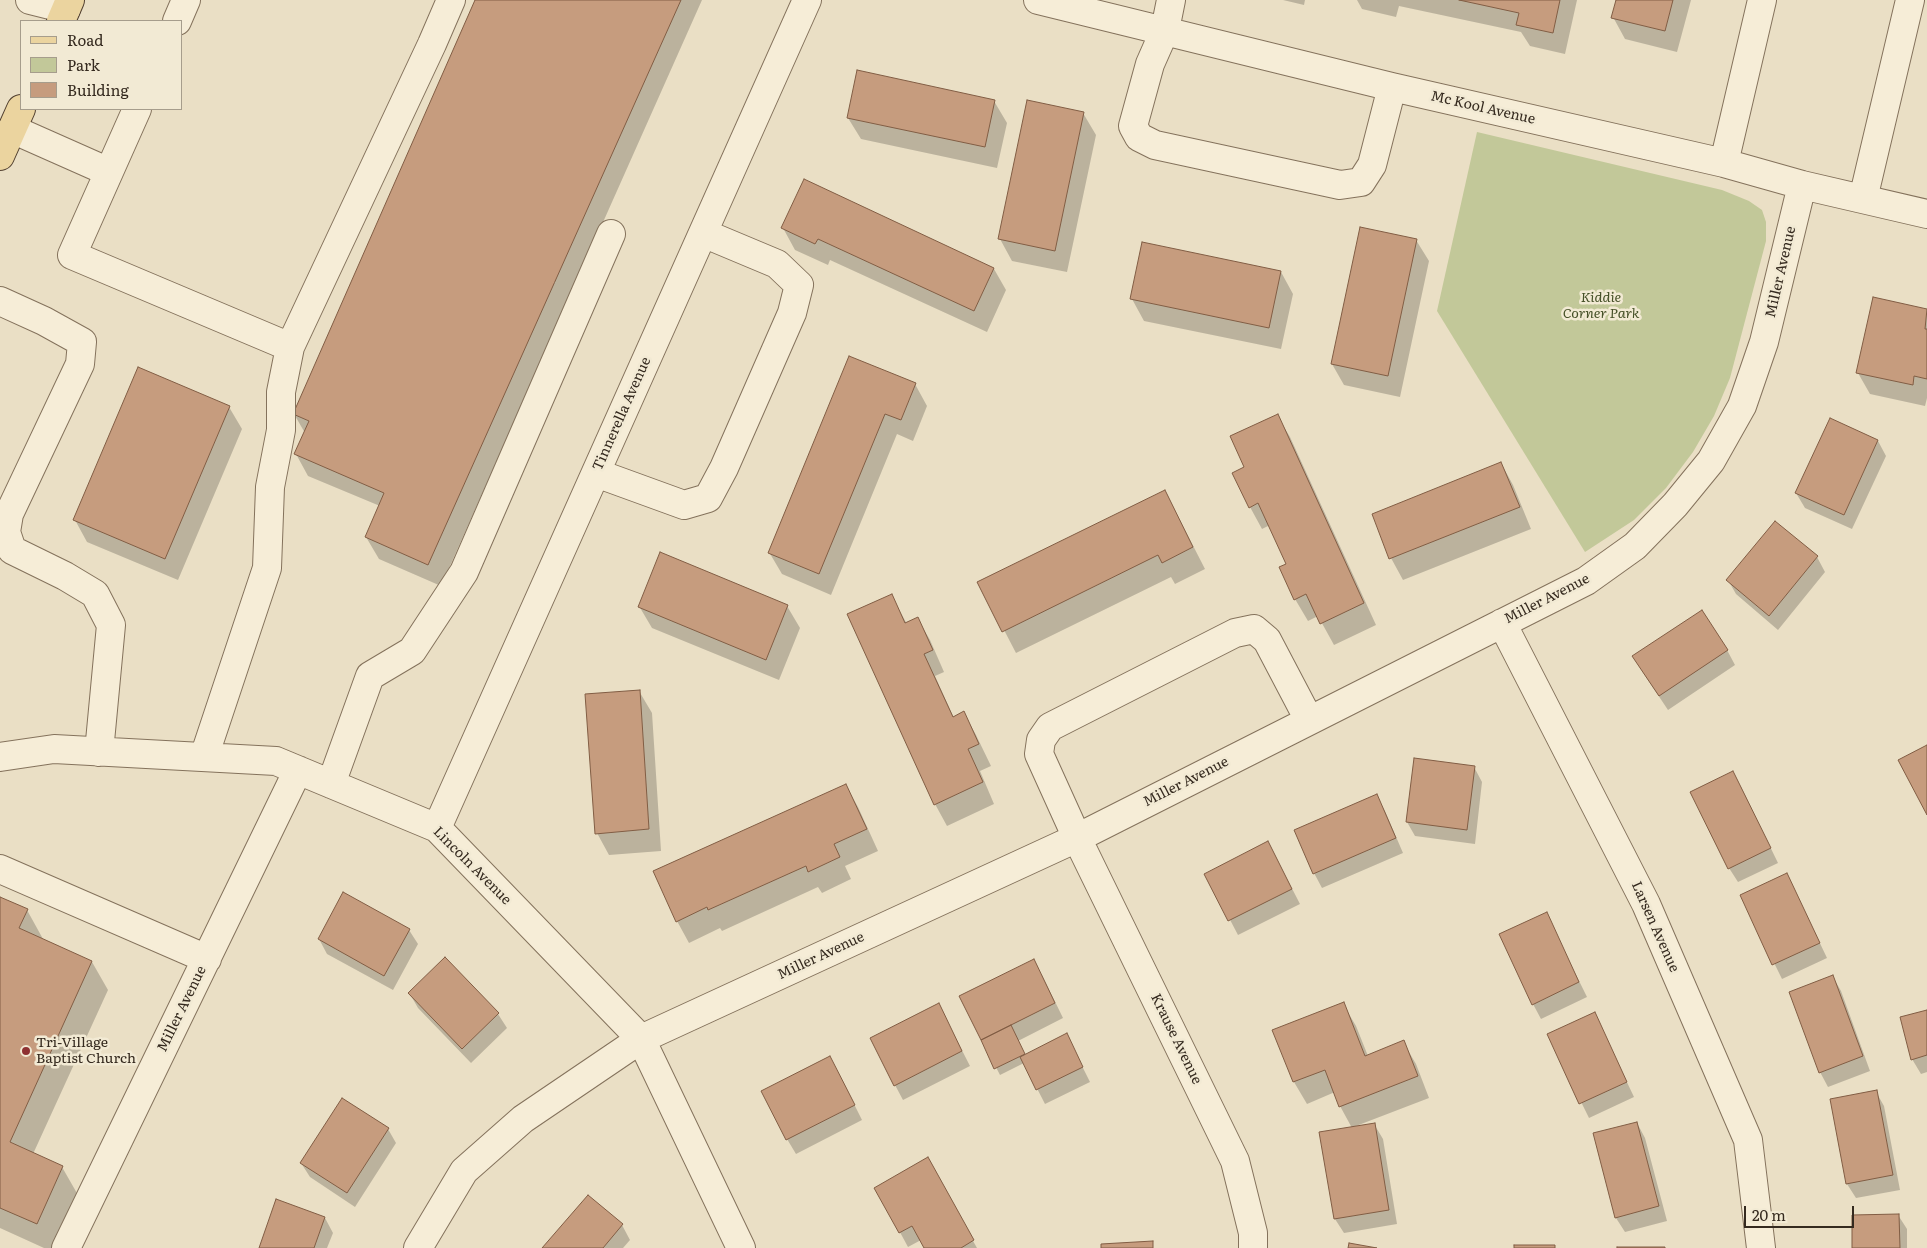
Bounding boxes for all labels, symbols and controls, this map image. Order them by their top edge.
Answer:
legend [20,20,182,110]
text: Road [67,28,103,51]
text: Park [67,53,100,76]
text: Building [67,78,129,101]
street label: Mc Kool Avenue [1429,88,1537,128]
street label: Miller Avenue [1762,225,1800,319]
park label: Kiddie Corner Park [1563,290,1639,322]
street label: Tinnerella Avenue [589,355,655,473]
street label: Miller Avenue [1502,570,1592,628]
street label: Miller Avenue [1141,753,1231,811]
street label: Lincoln Avenue [429,823,515,909]
street label: Larsen Avenue [1627,879,1683,975]
street label: Miller Avenue [775,929,867,983]
street label: Miller Avenue [154,963,210,1055]
street label: Krause Avenue [1147,991,1205,1087]
place label: Tri-Village Baptist Church [36,1035,136,1068]
marker: Tri-Village Baptist Church [20,1045,32,1057]
scale bar [1747,1196,1857,1228]
text: 20 m [1752,1203,1786,1226]

